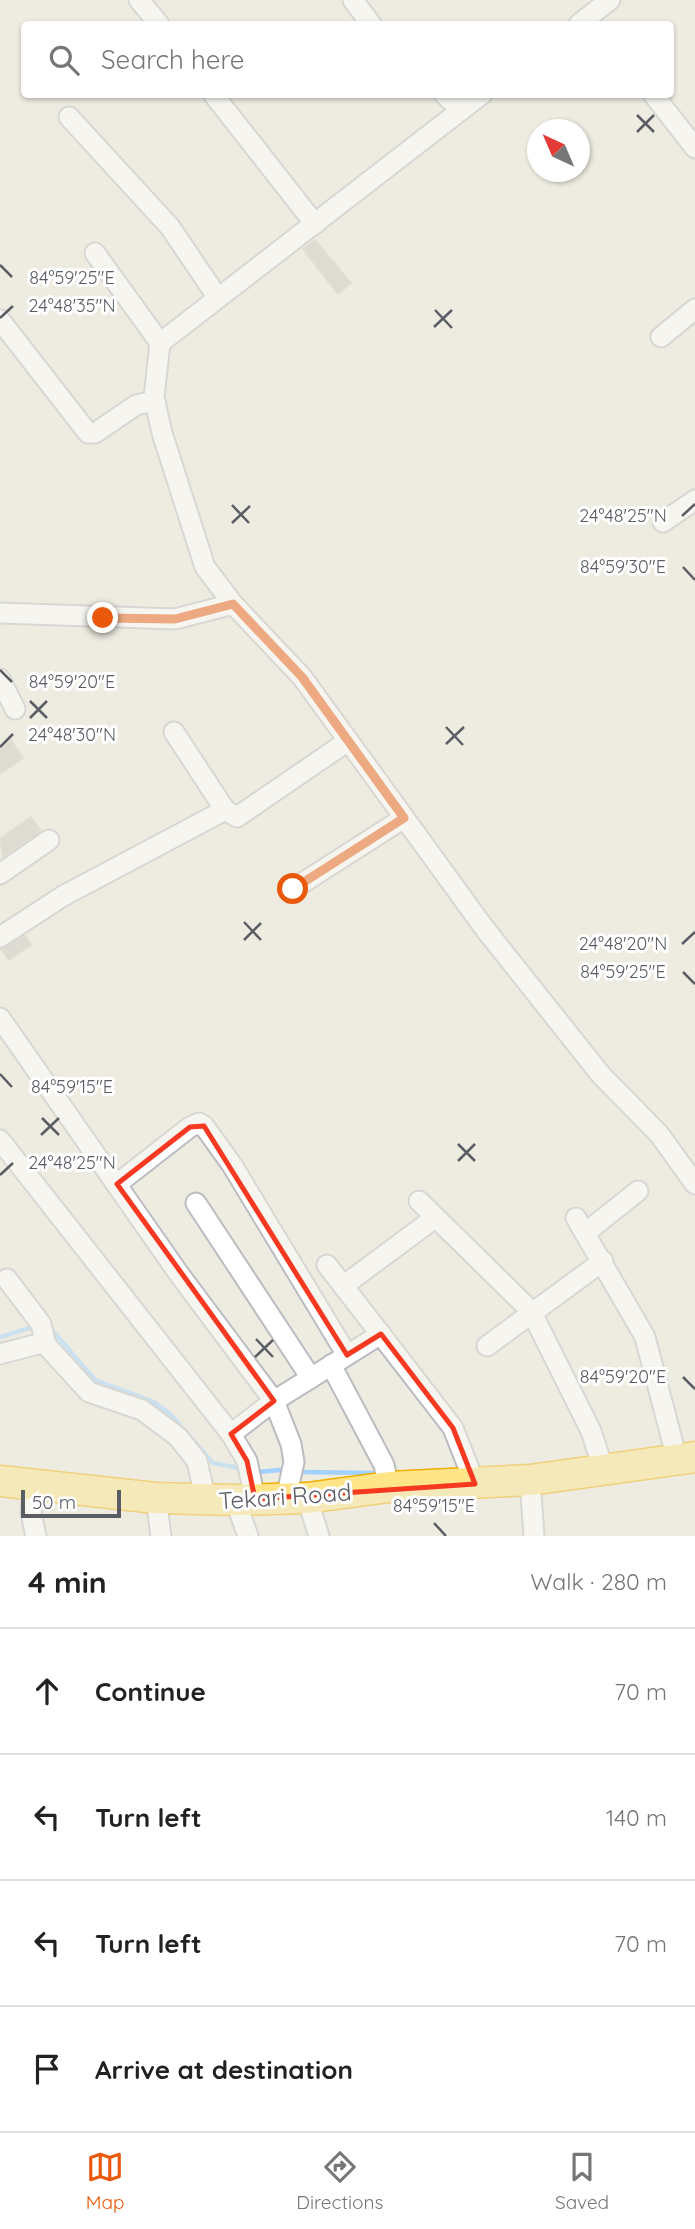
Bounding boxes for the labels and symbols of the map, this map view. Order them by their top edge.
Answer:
north arrow [527,119,590,182]
text: 84°59'25"E [29,266,115,289]
text: 24°48'35"N [28,294,116,317]
text: 24°48'25"N [579,504,667,527]
text: 84°59'30"E [580,555,666,578]
route end [87,602,118,633]
text: 84°59'20"E [29,670,115,693]
text: 24°48'30"N [28,723,116,746]
route start [277,873,308,904]
text: 24°48'20"N [579,932,667,955]
text: 84°59'25"E [580,960,666,983]
text: 84°59'15"E [31,1075,113,1098]
text: 24°48'25"N [28,1151,116,1174]
text: 84°59'20"E [580,1365,666,1388]
street label: Tekari Road [218,1476,352,1516]
scale bar [21,1487,121,1519]
text: 84°59'15"E [393,1494,475,1517]

